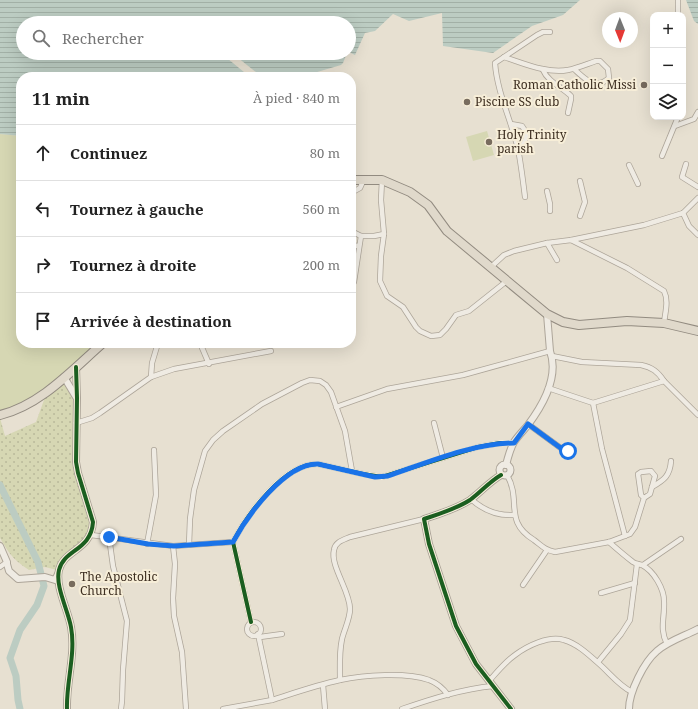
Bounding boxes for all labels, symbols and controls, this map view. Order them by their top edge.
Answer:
north arrow [602,12,638,48]
map controls [650,12,686,120]
button: + [650,12,686,48]
search box [16,16,356,60]
icon: search [30,27,52,49]
text: Rechercher [62,28,144,48]
button: − [650,48,686,84]
place label: Roman Catholic Missi [513,76,636,93]
marker: Roman Catholic Missi [639,80,649,90]
button: layers [650,84,686,120]
text: 11 min [32,87,90,110]
text: À pied · 840 m [253,89,340,107]
place label: Piscine SS club [475,93,559,110]
marker: Piscine SS club [462,97,472,107]
place label: Holy Trinity parish [497,126,567,157]
marker: Holy Trinity parish [484,137,494,147]
icon: ahead [32,142,54,164]
text: Continuez [70,143,147,163]
text: 80 m [310,144,340,162]
icon: left [32,198,54,220]
text: Tournez à gauche [70,199,204,219]
text: 560 m [303,200,340,218]
icon: right [32,254,54,276]
text: Tournez à droite [70,255,196,275]
text: 200 m [303,256,340,274]
icon: arrive [32,310,54,332]
text: Arrivée à destination [70,311,232,331]
route start [559,442,577,460]
route end [100,528,118,546]
place label: The Apostolic Church [80,568,157,599]
marker: The Apostolic Church [67,579,77,589]

